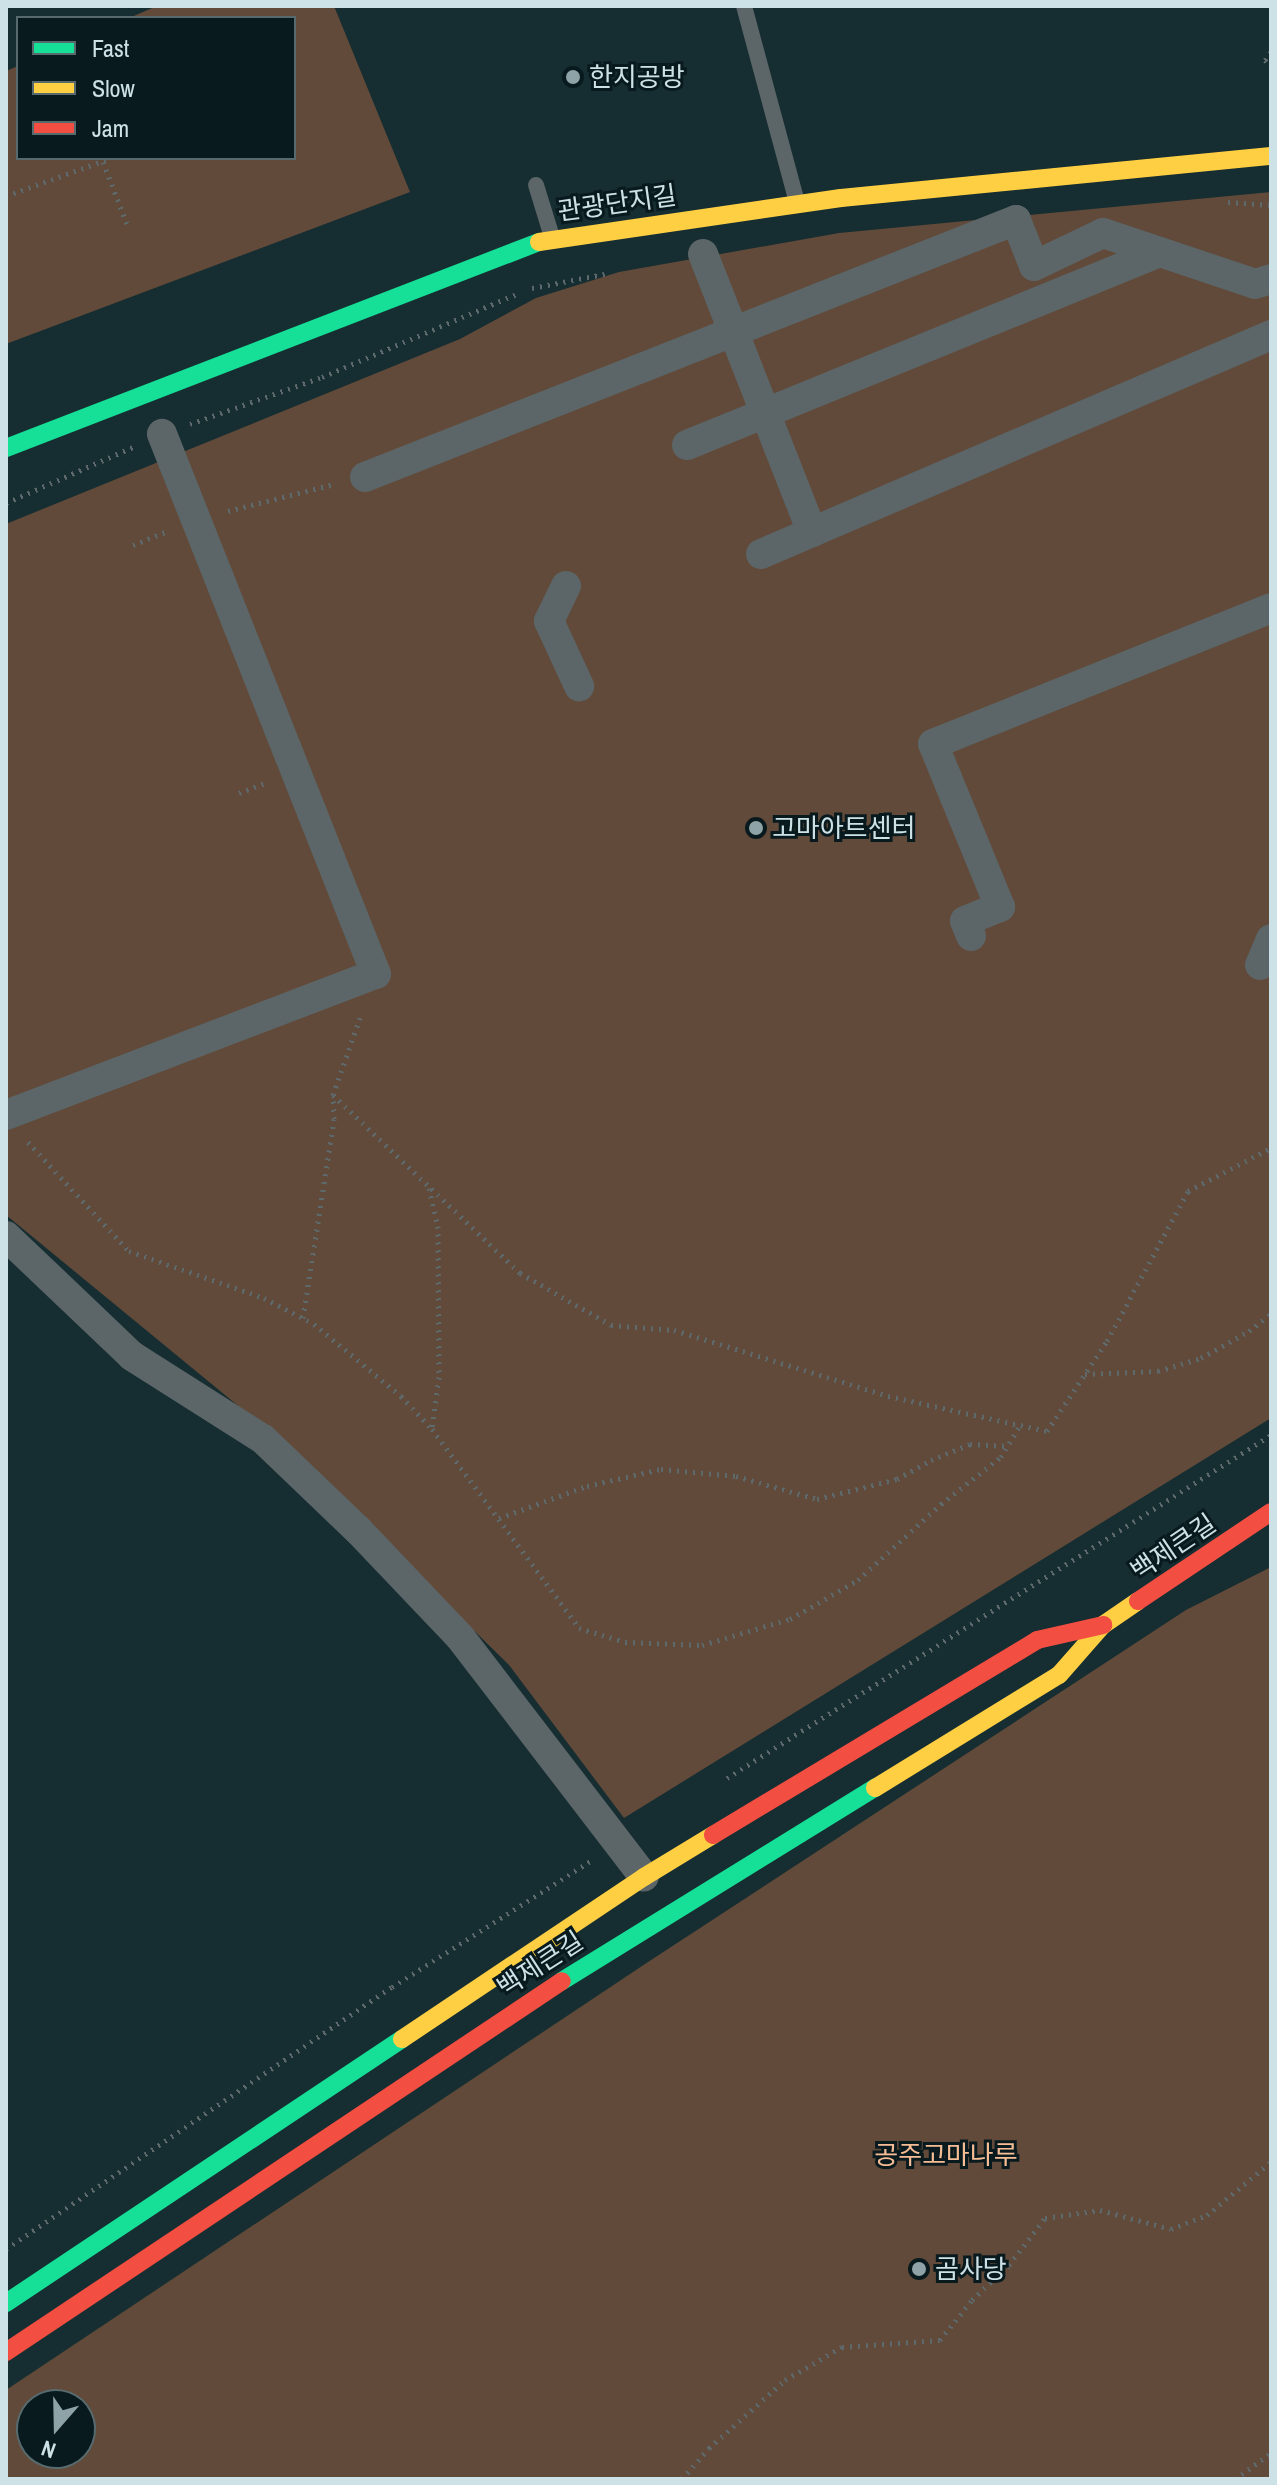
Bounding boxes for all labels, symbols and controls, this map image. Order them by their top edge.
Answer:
legend [16,16,296,160]
text: Fast [92,32,129,64]
place label: 한지공방 [589,61,685,93]
marker: 한지공방 [564,68,582,86]
text: Slow [92,72,135,104]
text: Jam [92,112,129,144]
street label: 관광단지길 [556,179,678,227]
place label: 고마아트센터 [772,812,916,844]
marker: 고마아트센터 [747,819,765,837]
street label: 백제큰길 [1125,1507,1221,1587]
street label: 백제큰길 [491,1925,589,2003]
park label: 공주고마나루 [874,2139,1018,2171]
place label: 곰사당 [935,2253,1007,2285]
marker: 곰사당 [910,2260,928,2278]
north arrow [16,2389,96,2469]
text: N [37,2433,60,2466]

